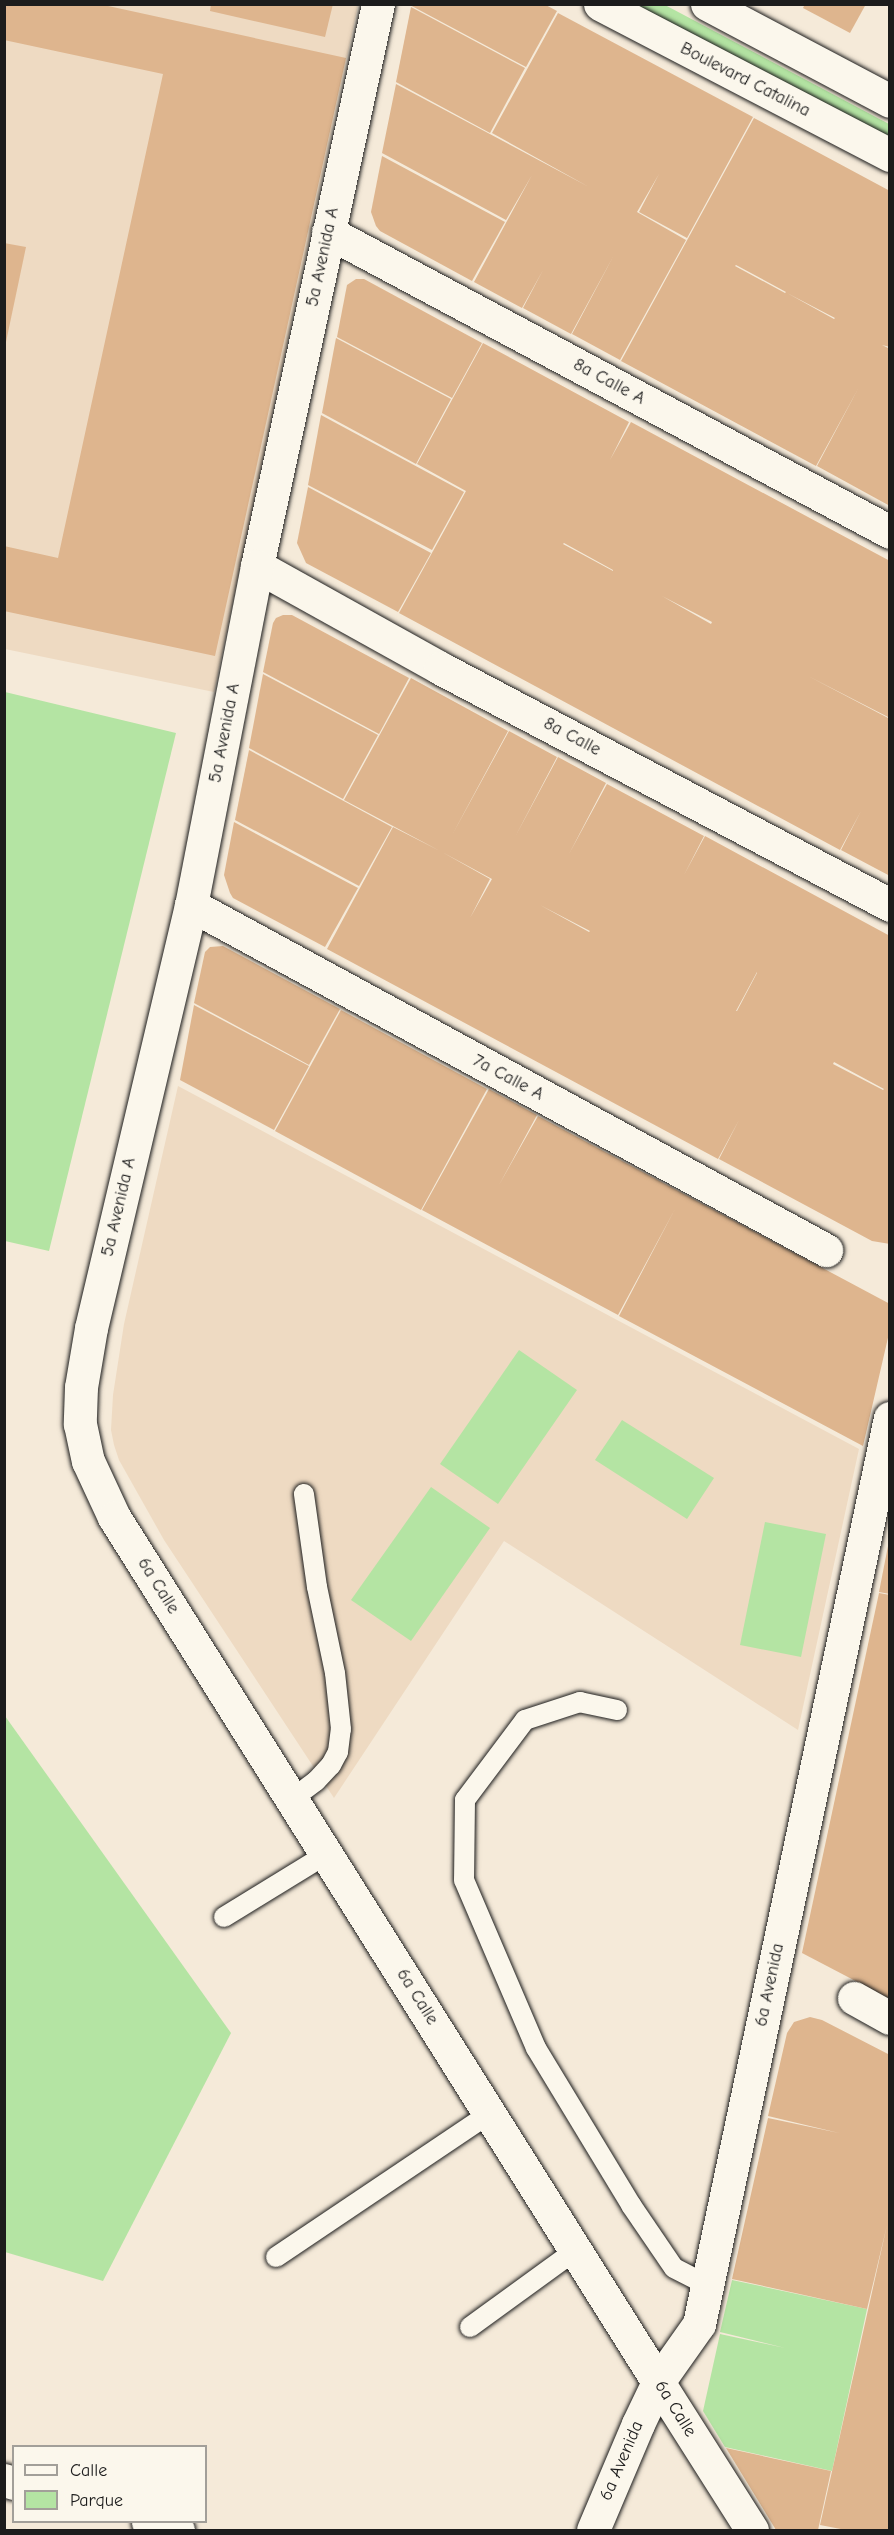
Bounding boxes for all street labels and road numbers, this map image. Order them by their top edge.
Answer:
street label: Boulevard Catalina [676,38,814,122]
street label: 5a Avenida A [302,205,344,309]
street label: 8a Calle A [569,354,649,410]
street label: 5a Avenida A [205,681,245,785]
street label: 8a Calle [540,713,604,761]
street label: 7a Calle A [469,1050,547,1106]
street label: 5a Avenida A [97,1155,141,1259]
street label: 6a Calle [132,1554,184,1618]
street label: 6a Avenida [751,1941,789,2029]
street label: 6a Calle [391,1965,443,2029]
street label: 6a Calle [649,2377,701,2441]
street label: 6a Avenida [596,2418,648,2504]

